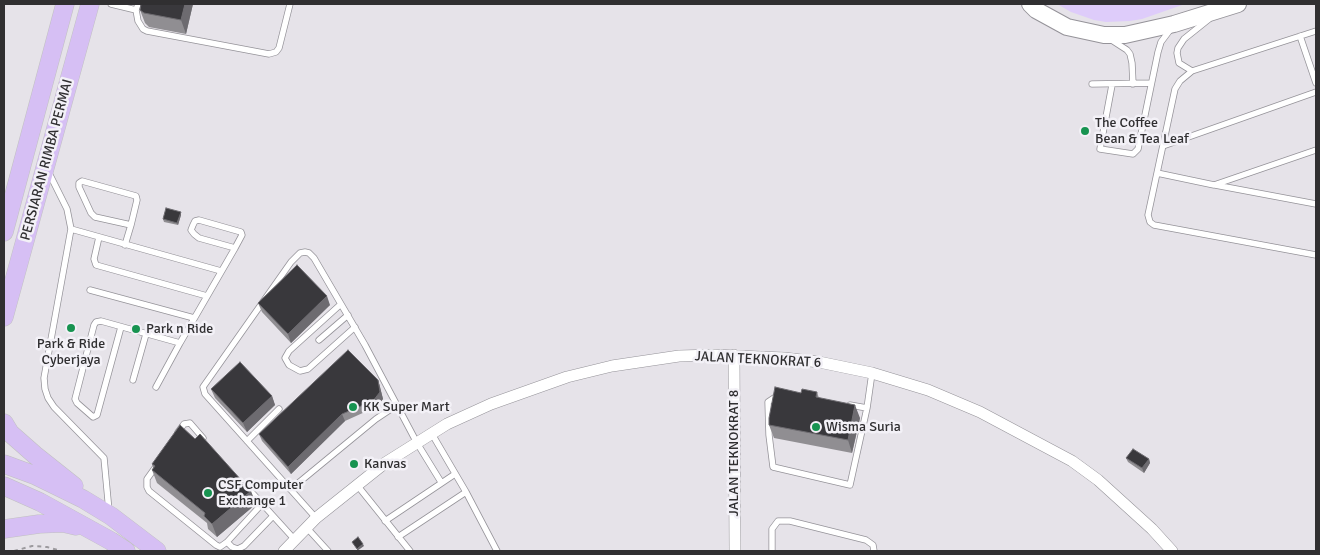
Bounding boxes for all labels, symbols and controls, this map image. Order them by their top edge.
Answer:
street label: PERSIARAN RIMBA PERMAI [17,77,77,243]
place label: The Coffee Bean & Tea Leaf [1095,115,1189,148]
marker: The Coffee Bean & Tea Leaf [1079,125,1091,137]
place label: Park n Ride [146,321,213,337]
marker: Park & Ride Cyberjaya [65,322,77,334]
marker: Park n Ride [130,323,142,335]
place label: Park & Ride Cyberjaya [37,336,105,368]
street label: JALAN TEKNOKRAT 6 [694,348,822,372]
street label: JALAN TEKNOKRAT 8 [726,390,742,516]
place label: KK Super Mart [363,399,450,415]
marker: KK Super Mart [347,401,359,413]
place label: Wisma Suria [826,419,901,435]
marker: Wisma Suria [810,421,822,433]
place label: Kanvas [364,456,406,472]
marker: Kanvas [348,458,360,470]
place label: CSF Computer Exchange 1 [218,477,303,510]
marker: CSF Computer Exchange 1 [202,487,214,499]

